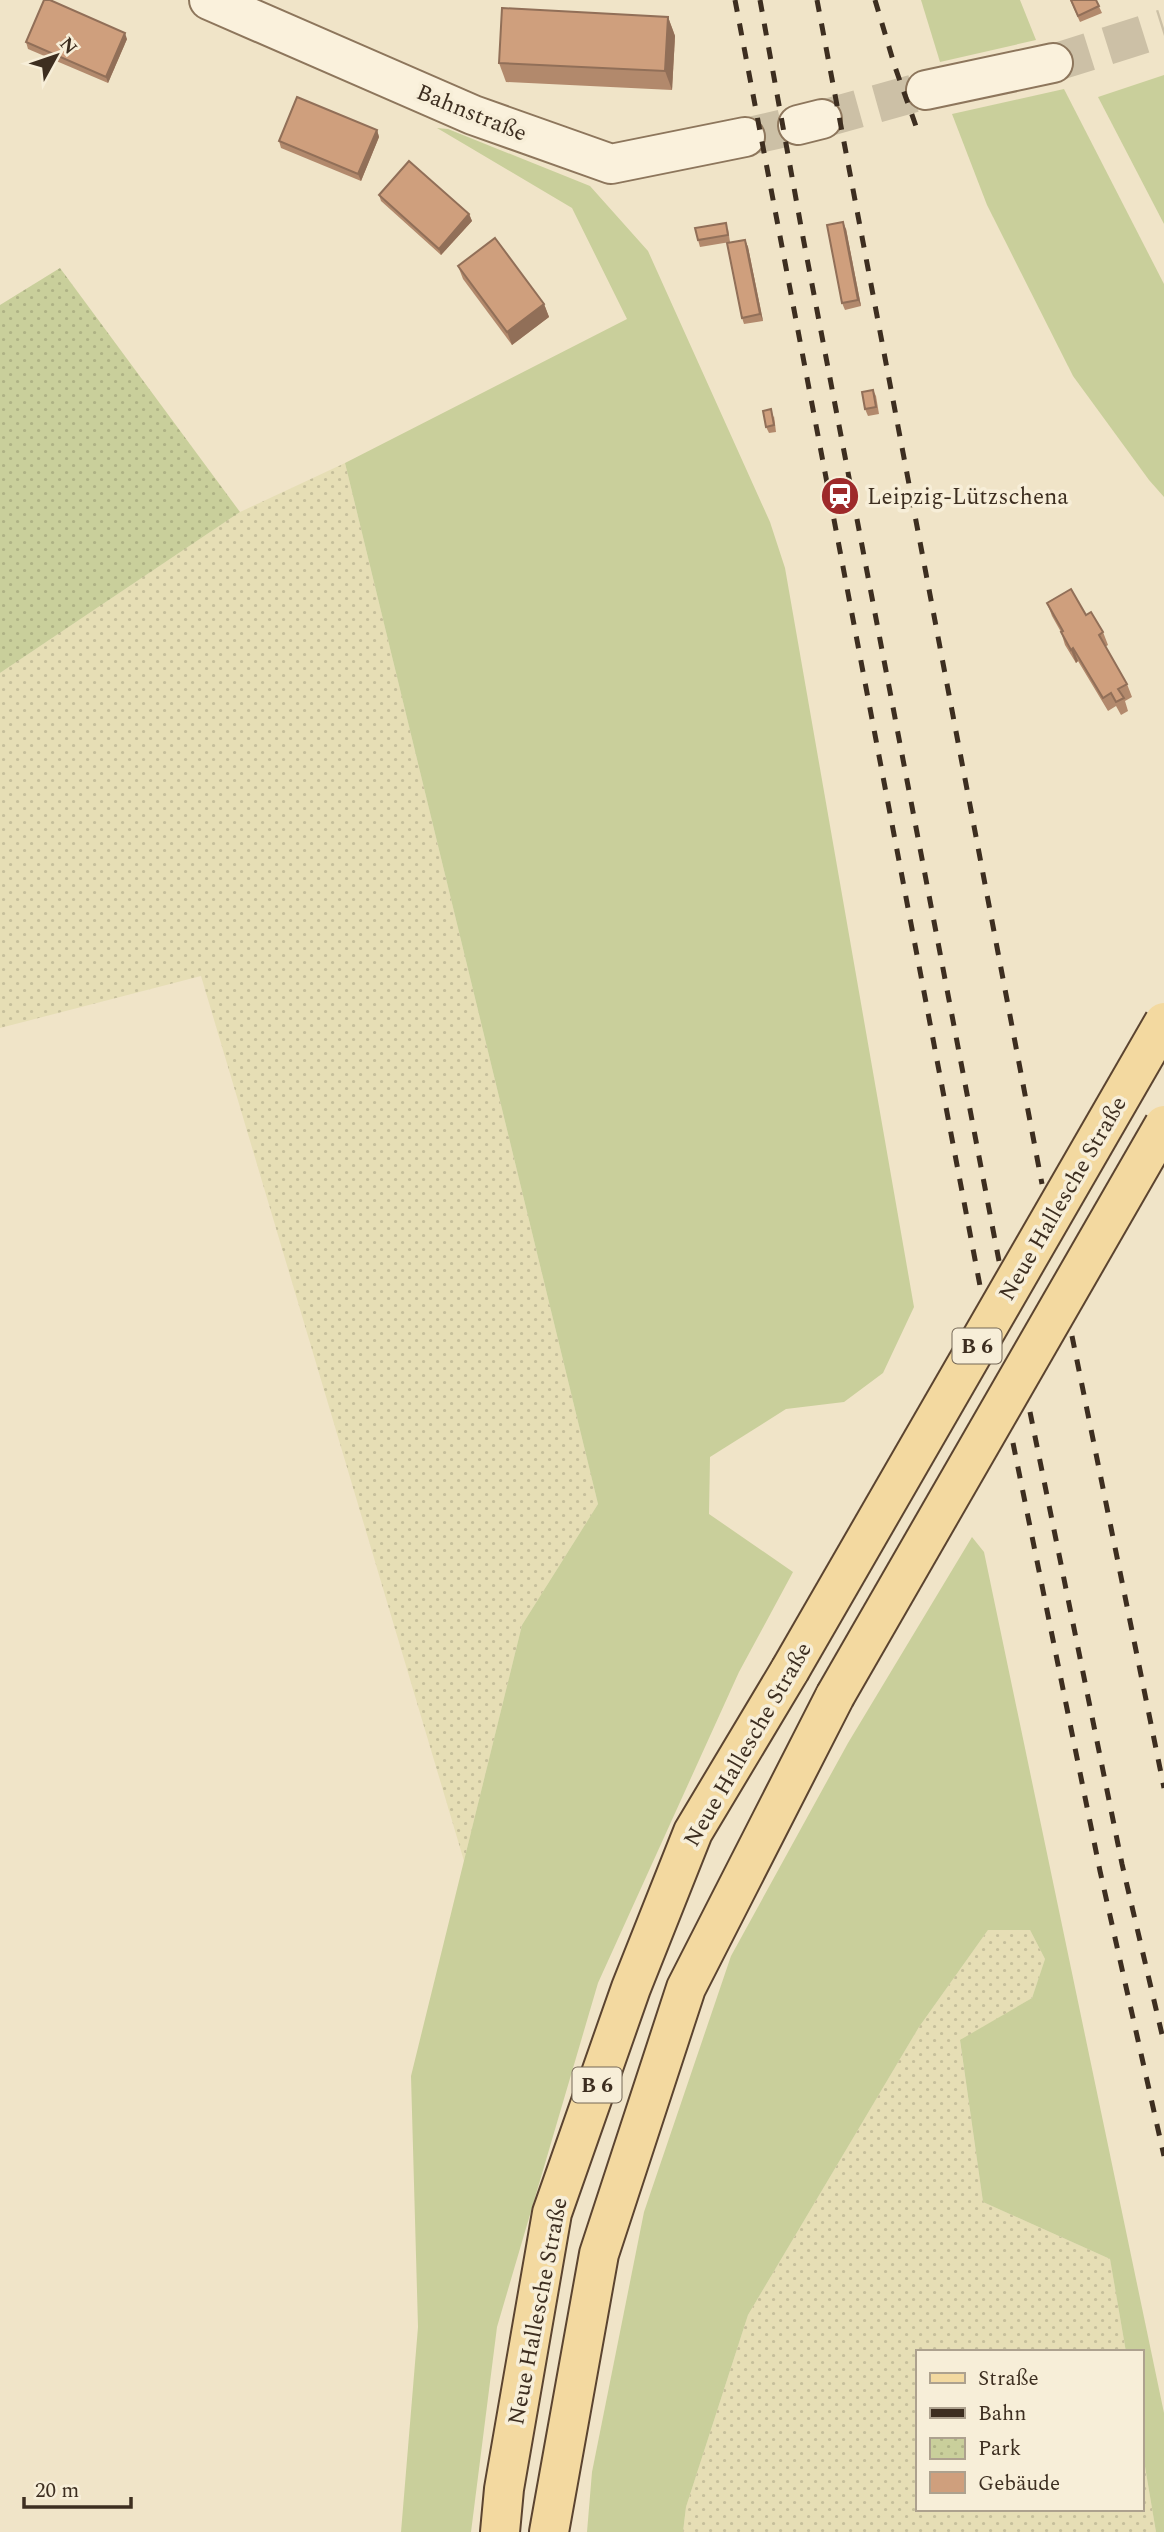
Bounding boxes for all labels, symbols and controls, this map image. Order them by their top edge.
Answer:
north arrow [21,21,91,91]
text: N [52,31,84,61]
street label: Bahnstraße [411,75,532,151]
station icon: Leipzig-Lützschena [819,475,861,517]
place label: Leipzig-Lützschena [867,480,1069,515]
street label: Neue Hallesche Straße [990,1090,1136,1308]
road number: B 6 [953,1328,1002,1364]
street label: Neue Hallesche Straße [675,1636,821,1854]
road number: B 6 [572,2068,622,2102]
street label: Neue Hallesche Straße [499,2194,578,2428]
legend [916,2350,1143,2511]
text: Straße [978,2363,1039,2395]
text: Bahn [978,2398,1026,2430]
text: Park [978,2433,1022,2465]
scale bar [24,2466,131,2510]
text: Gebäude [978,2468,1060,2500]
text: 20 m [35,2475,79,2507]

